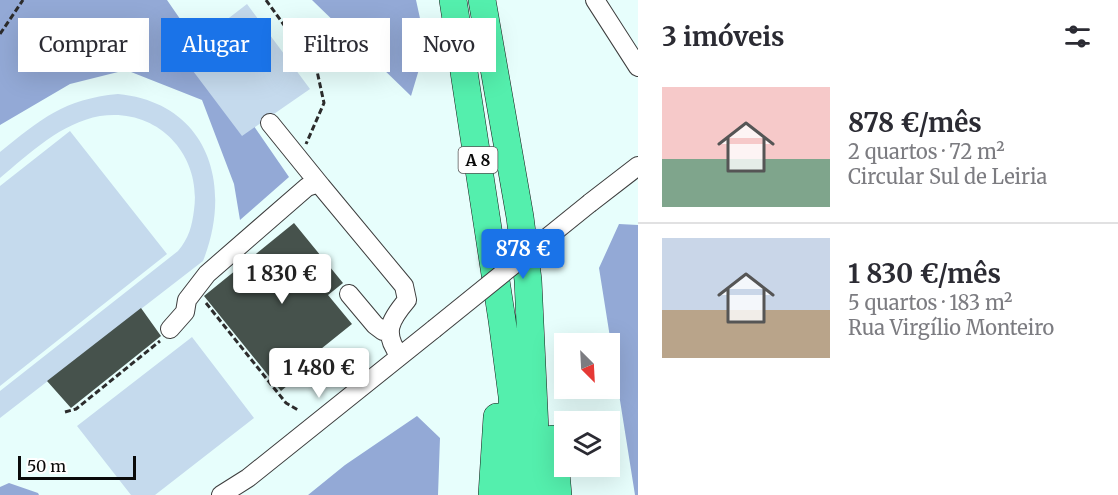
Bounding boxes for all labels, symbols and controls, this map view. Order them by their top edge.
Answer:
chip: Comprar [18,18,149,72]
chip: Alugar [161,18,271,72]
chip: Filtros [283,18,390,72]
chip: Novo [402,18,496,72]
text: 3 imóveis [662,20,785,53]
icon: filters [1061,20,1094,53]
text: 878 €/mês [848,106,982,139]
icon: home [710,111,782,183]
text: 2 quartos · 72 m² [848,139,1005,164]
road number: A 8 [458,147,498,173]
text: Circular Sul de Leiria [848,164,1047,189]
pin: 878 € [481,229,565,280]
text: 878 € [495,236,551,261]
pin: 1 830 € [227,254,337,305]
text: 1 830 €/mês [848,257,1001,290]
text: 1 830 € [247,261,317,286]
icon: home [710,262,782,334]
text: 5 quartos · 183 m² [848,290,1012,315]
text: Rua Virgílio Monteiro [848,315,1054,340]
north arrow [554,333,620,399]
map controls [554,333,620,477]
pin: 1 480 € [264,348,374,399]
text: 1 480 € [283,355,355,380]
button: layers [554,411,620,477]
scale bar [18,453,136,480]
text: 50 m [27,456,66,476]

